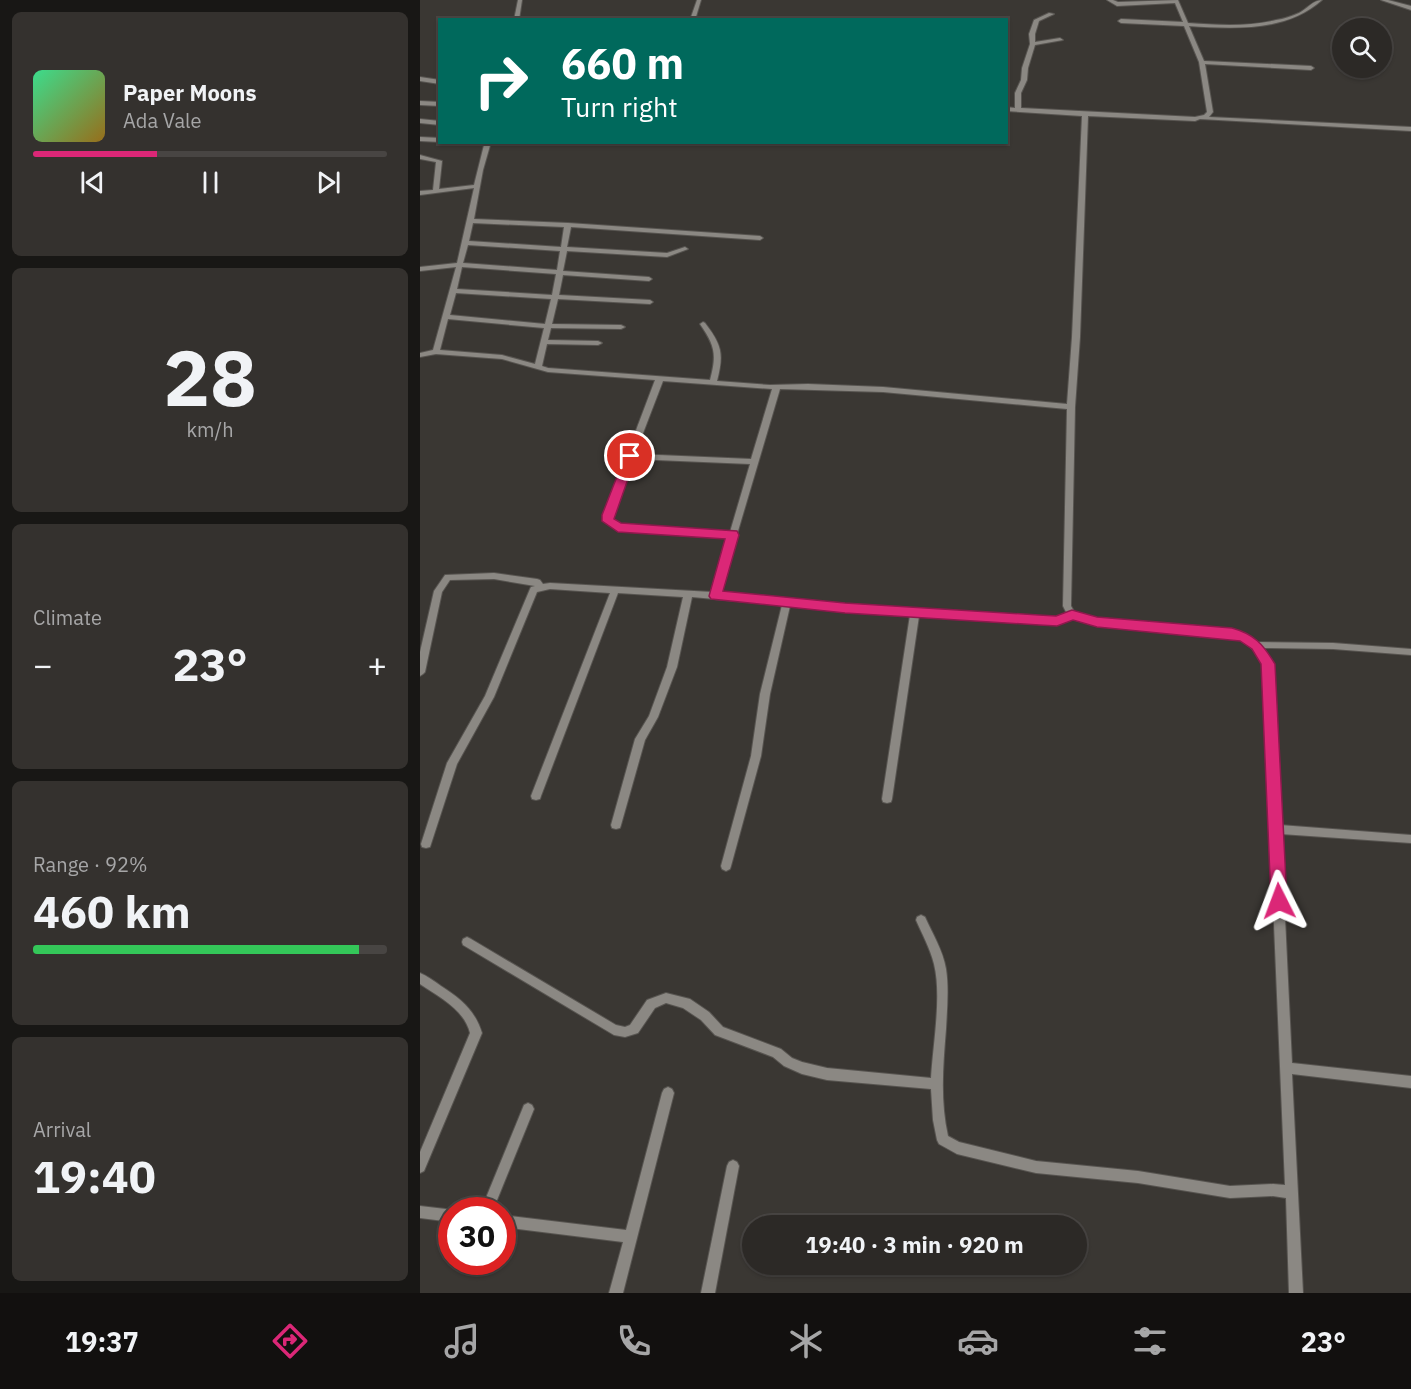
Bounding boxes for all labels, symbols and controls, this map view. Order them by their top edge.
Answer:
map controls [1332,18,1392,78]
button: search [1332,18,1392,78]
text: 660 m [561,36,684,91]
icon: right [462,42,540,120]
text: Paper Moons [123,78,256,107]
text: Turn right [561,89,678,124]
text: Ada Vale [123,107,202,134]
icon: previous [76,166,109,199]
icon: pause [194,166,227,199]
icon: next [312,166,345,199]
text: 28 [163,326,257,427]
text: km/h [186,416,234,443]
pin [604,430,655,481]
icon: arrive [613,439,646,472]
text: Climate [33,604,102,631]
text: 23° [172,635,248,693]
text: − [33,643,53,686]
text: + [367,643,387,686]
text: Range · 92% [33,851,148,878]
position arrow [1247,869,1311,933]
text: 460 km [33,882,191,940]
text: Arrival [33,1116,91,1143]
text: 19:40 [33,1147,156,1205]
speed limit sign: 30 [438,1197,516,1275]
text: 19:40 · 3 min · 920 m [805,1230,1024,1259]
icon: directions [269,1320,311,1362]
icon: music [441,1320,483,1362]
icon: phone [613,1320,655,1362]
icon: climate [785,1320,827,1362]
icon: car [957,1320,999,1362]
icon: filters [1129,1320,1171,1362]
text: 19:37 [65,1324,139,1359]
text: 23° [1301,1324,1346,1359]

